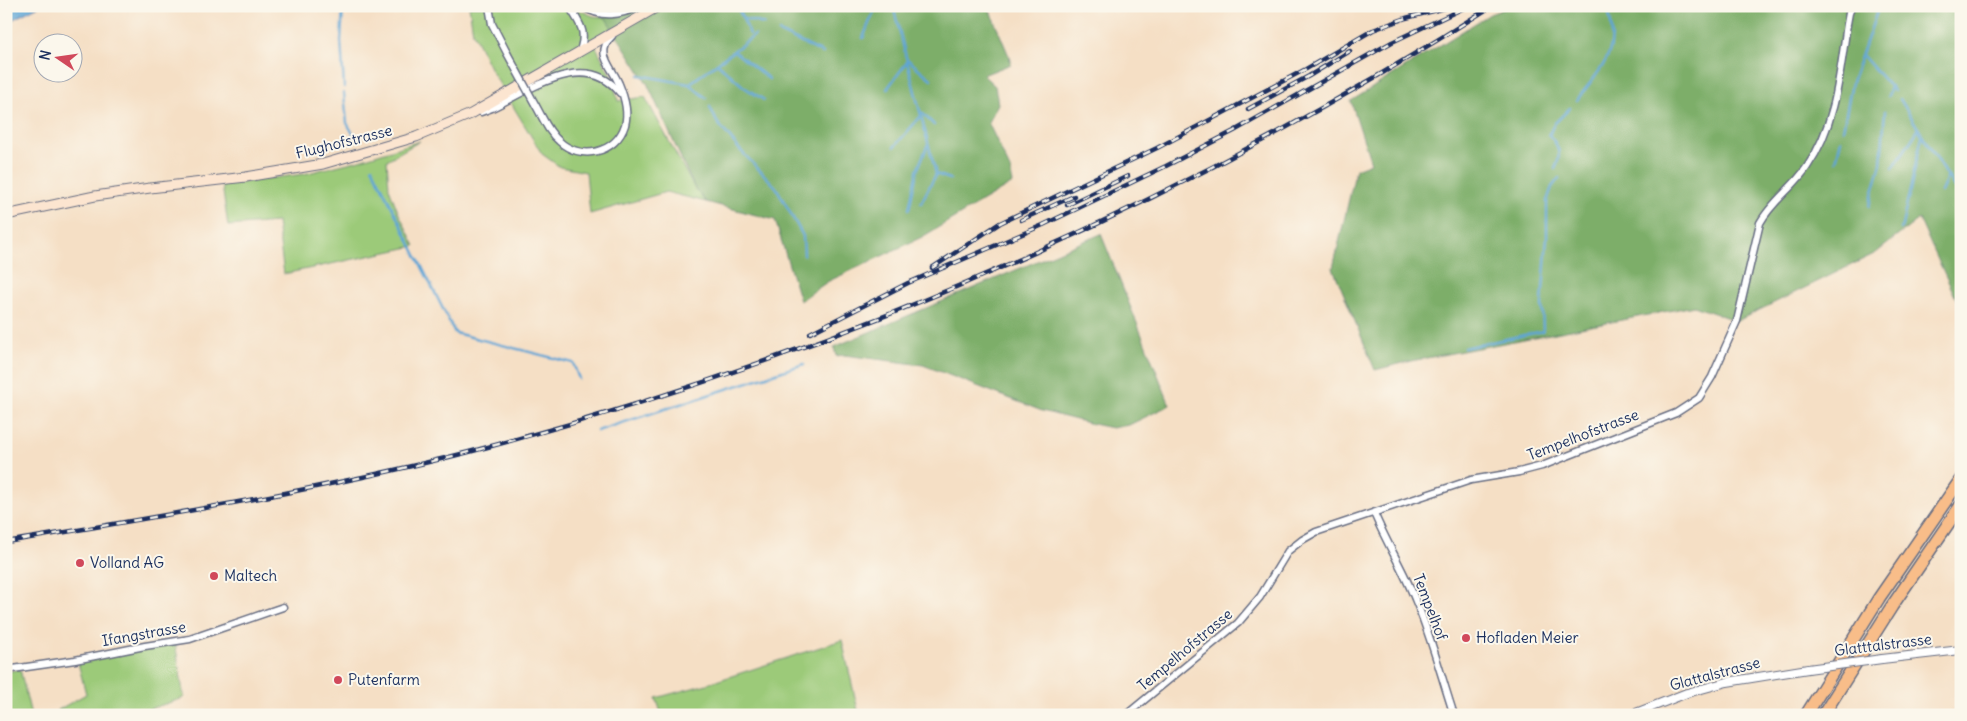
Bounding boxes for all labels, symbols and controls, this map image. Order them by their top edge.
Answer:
north arrow [32,32,82,82]
text: N [35,48,55,62]
street label: Flughofstrasse [294,120,394,163]
street label: Tempelhofstrasse [1524,405,1641,465]
place label: Volland AG [90,553,164,572]
marker: Volland AG [74,557,86,569]
place label: Maltech [224,566,278,585]
marker: Maltech [208,570,220,582]
street label: Tempelhof [1409,571,1452,644]
street label: Tempelhofstrasse [1133,604,1236,695]
street label: Ifangstrasse [101,617,187,650]
place label: Hofladen Meier [1476,628,1579,647]
street label: Glatttalstrasse [1833,629,1933,660]
marker: Hofladen Meier [1460,632,1472,644]
street label: Glattalstrasse [1668,652,1762,695]
place label: Putenfarm [348,670,420,689]
marker: Putenfarm [332,674,344,686]

